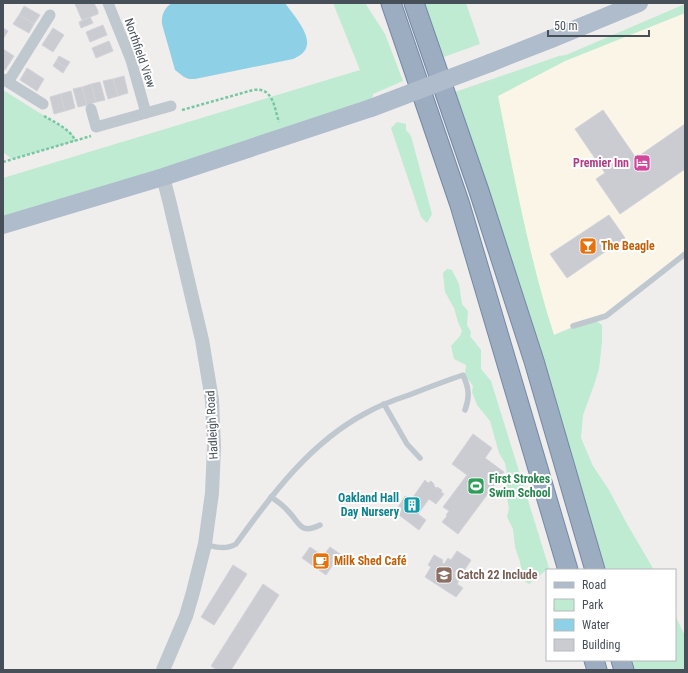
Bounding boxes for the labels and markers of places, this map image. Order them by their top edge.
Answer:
hotel icon: Premier Inn [632,153,652,173]
place label: Premier Inn [573,156,629,170]
bar icon: The Beagle [578,236,598,256]
place label: The Beagle [601,239,655,253]
place label: First Strokes Swim School [489,472,551,500]
sports icon: First Strokes Swim School [466,476,486,496]
place label: Oakland Hall Day Nursery [338,491,400,519]
building icon: Oakland Hall Day Nursery [402,495,422,515]
cafe icon: Milk Shed Café [311,551,331,571]
place label: Milk Shed Café [334,554,407,568]
school or university icon: Catch 22 Include [434,565,454,585]
place label: Catch 22 Include [457,568,538,582]

